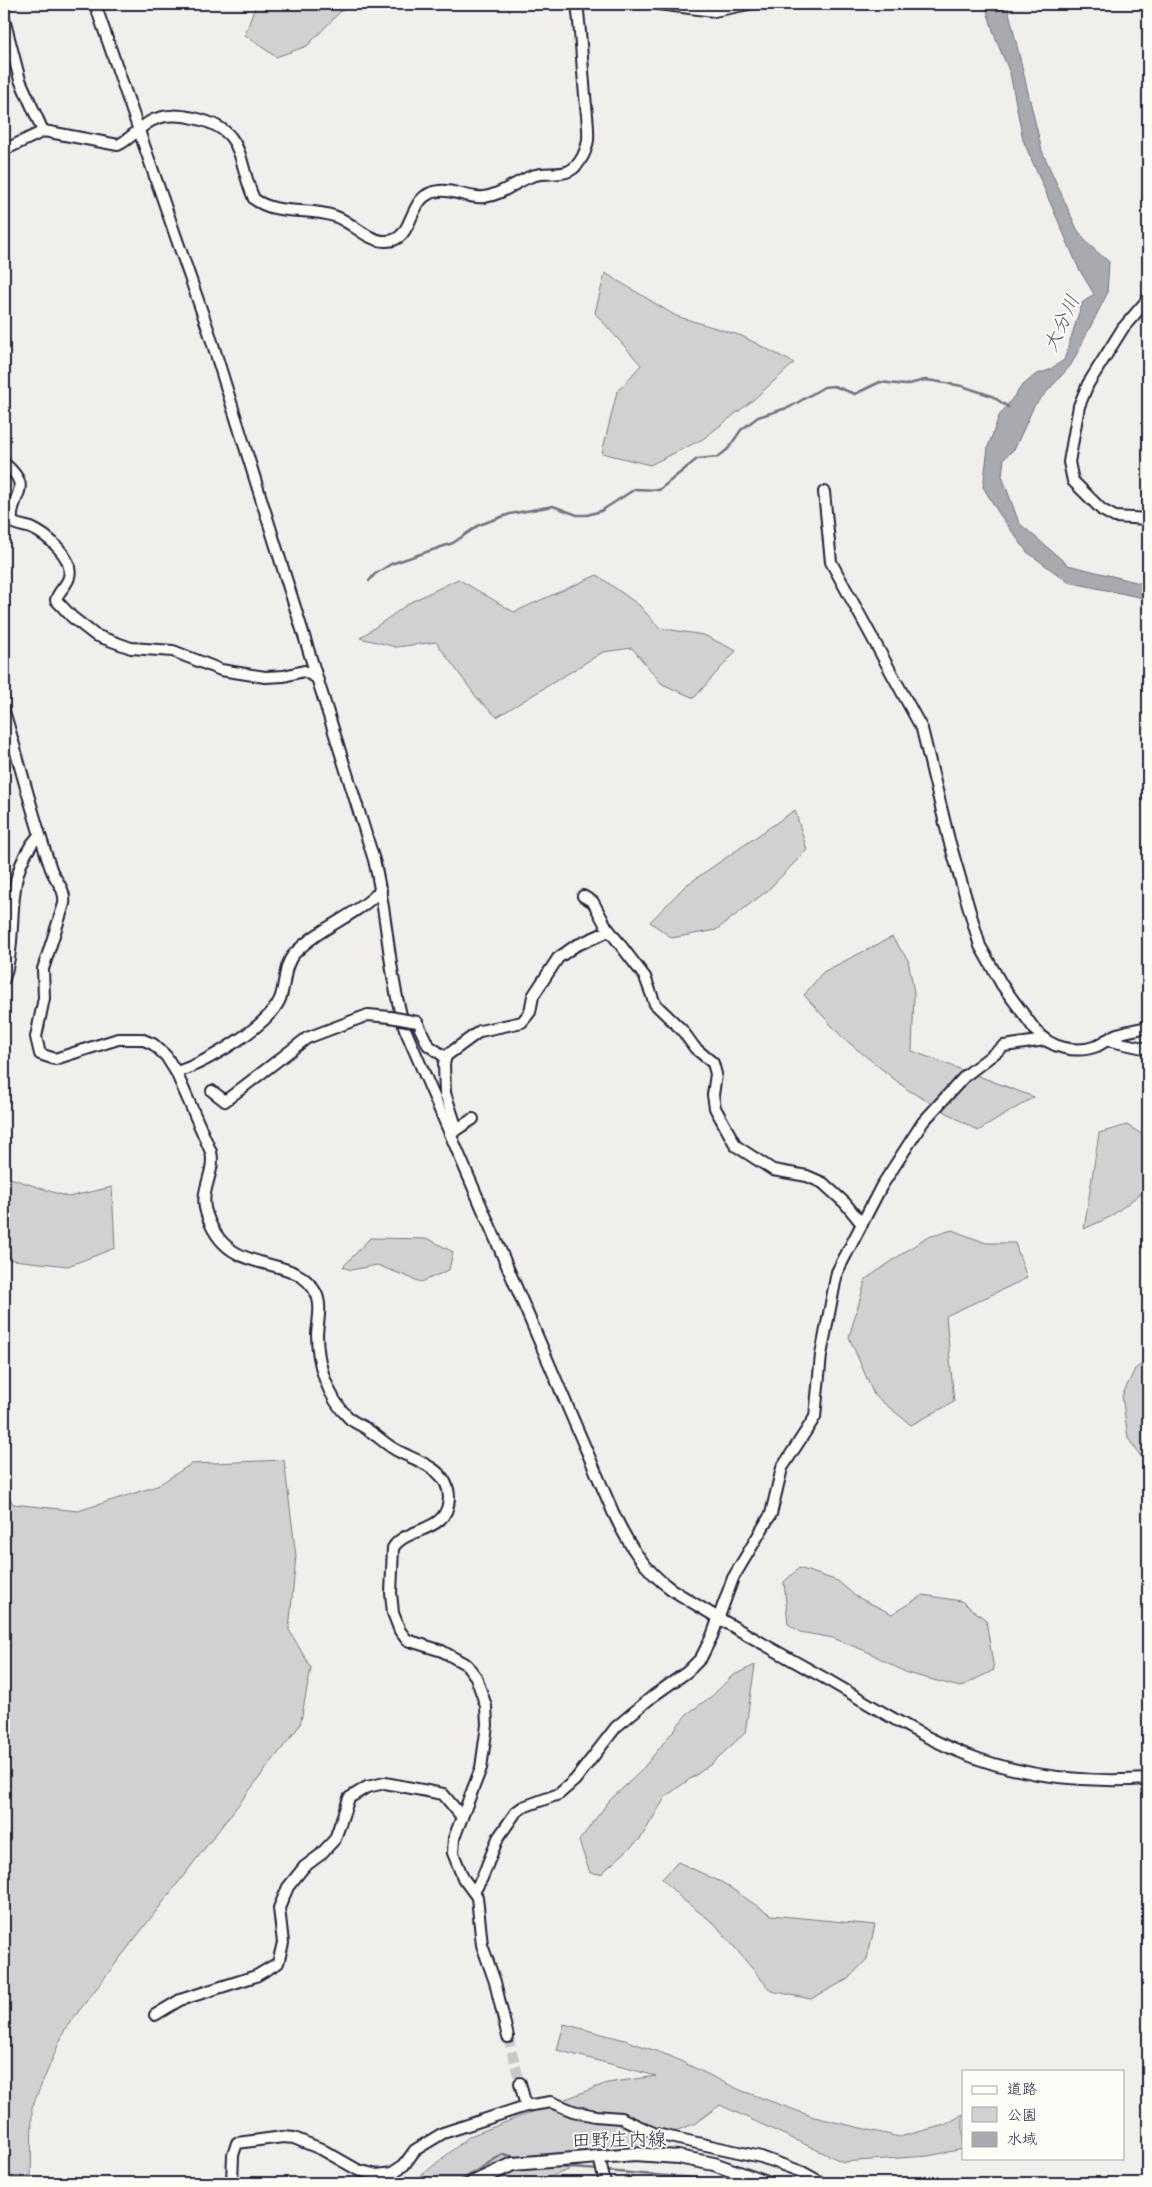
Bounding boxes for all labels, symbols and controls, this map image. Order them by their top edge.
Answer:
water label: 大分川 [1037,290,1087,357]
legend [962,2070,1124,2160]
text: 道路 [1007,2079,1037,2100]
text: 公園 [1007,2105,1037,2126]
street label: 田野庄内線 [571,2126,667,2155]
text: 水域 [1007,2129,1037,2150]

